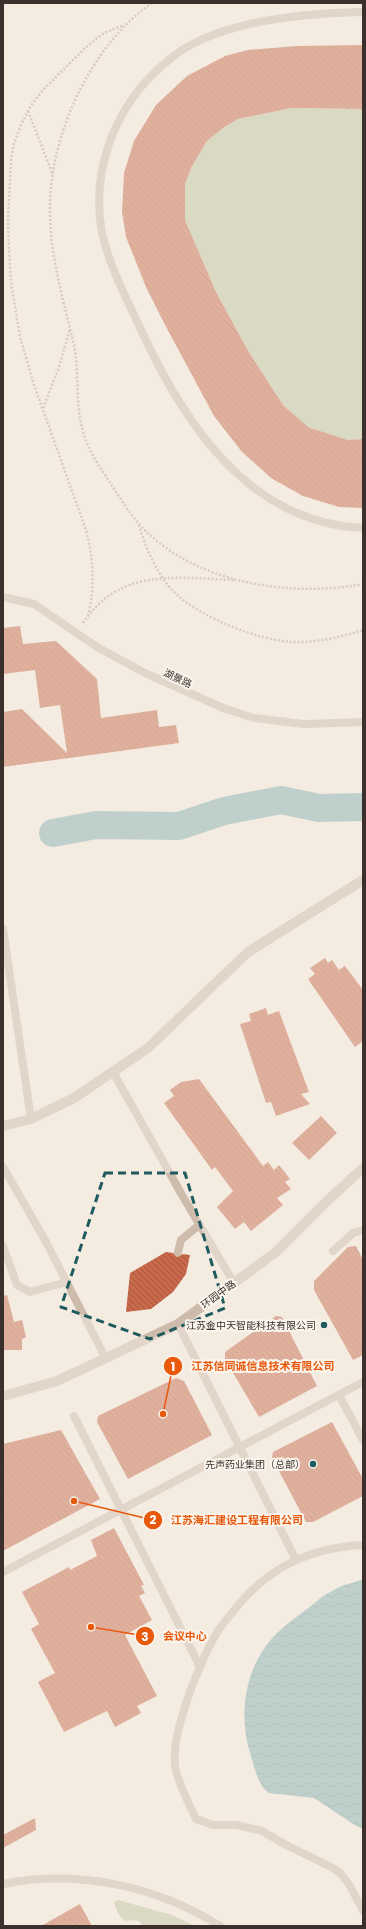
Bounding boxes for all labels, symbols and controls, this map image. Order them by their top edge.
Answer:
street label: 湖景路 [161,665,195,692]
street label: 环园中路 [198,1277,239,1312]
place label: 江苏金中天智能科技有限公司 [186,1318,316,1333]
marker: 江苏金中天智能科技有限公司 [319,1320,329,1330]
callout: 江苏信同诚信息技术有限公司 [163,1355,342,1378]
text: 1 [171,1358,175,1375]
text: 江苏信同诚信息技术有限公司 [192,1358,335,1374]
place label: 先声药业集团（总部） [205,1457,305,1472]
marker: 先声药业集团（总部） [308,1459,318,1469]
callout: 江苏海汇建设工程有限公司 [143,1509,311,1532]
text: 2 [150,1511,157,1528]
text: 江苏海汇建设工程有限公司 [171,1512,303,1528]
callout: 会议中心 [135,1625,215,1648]
text: 3 [141,1628,149,1645]
text: 会议中心 [163,1628,207,1644]

